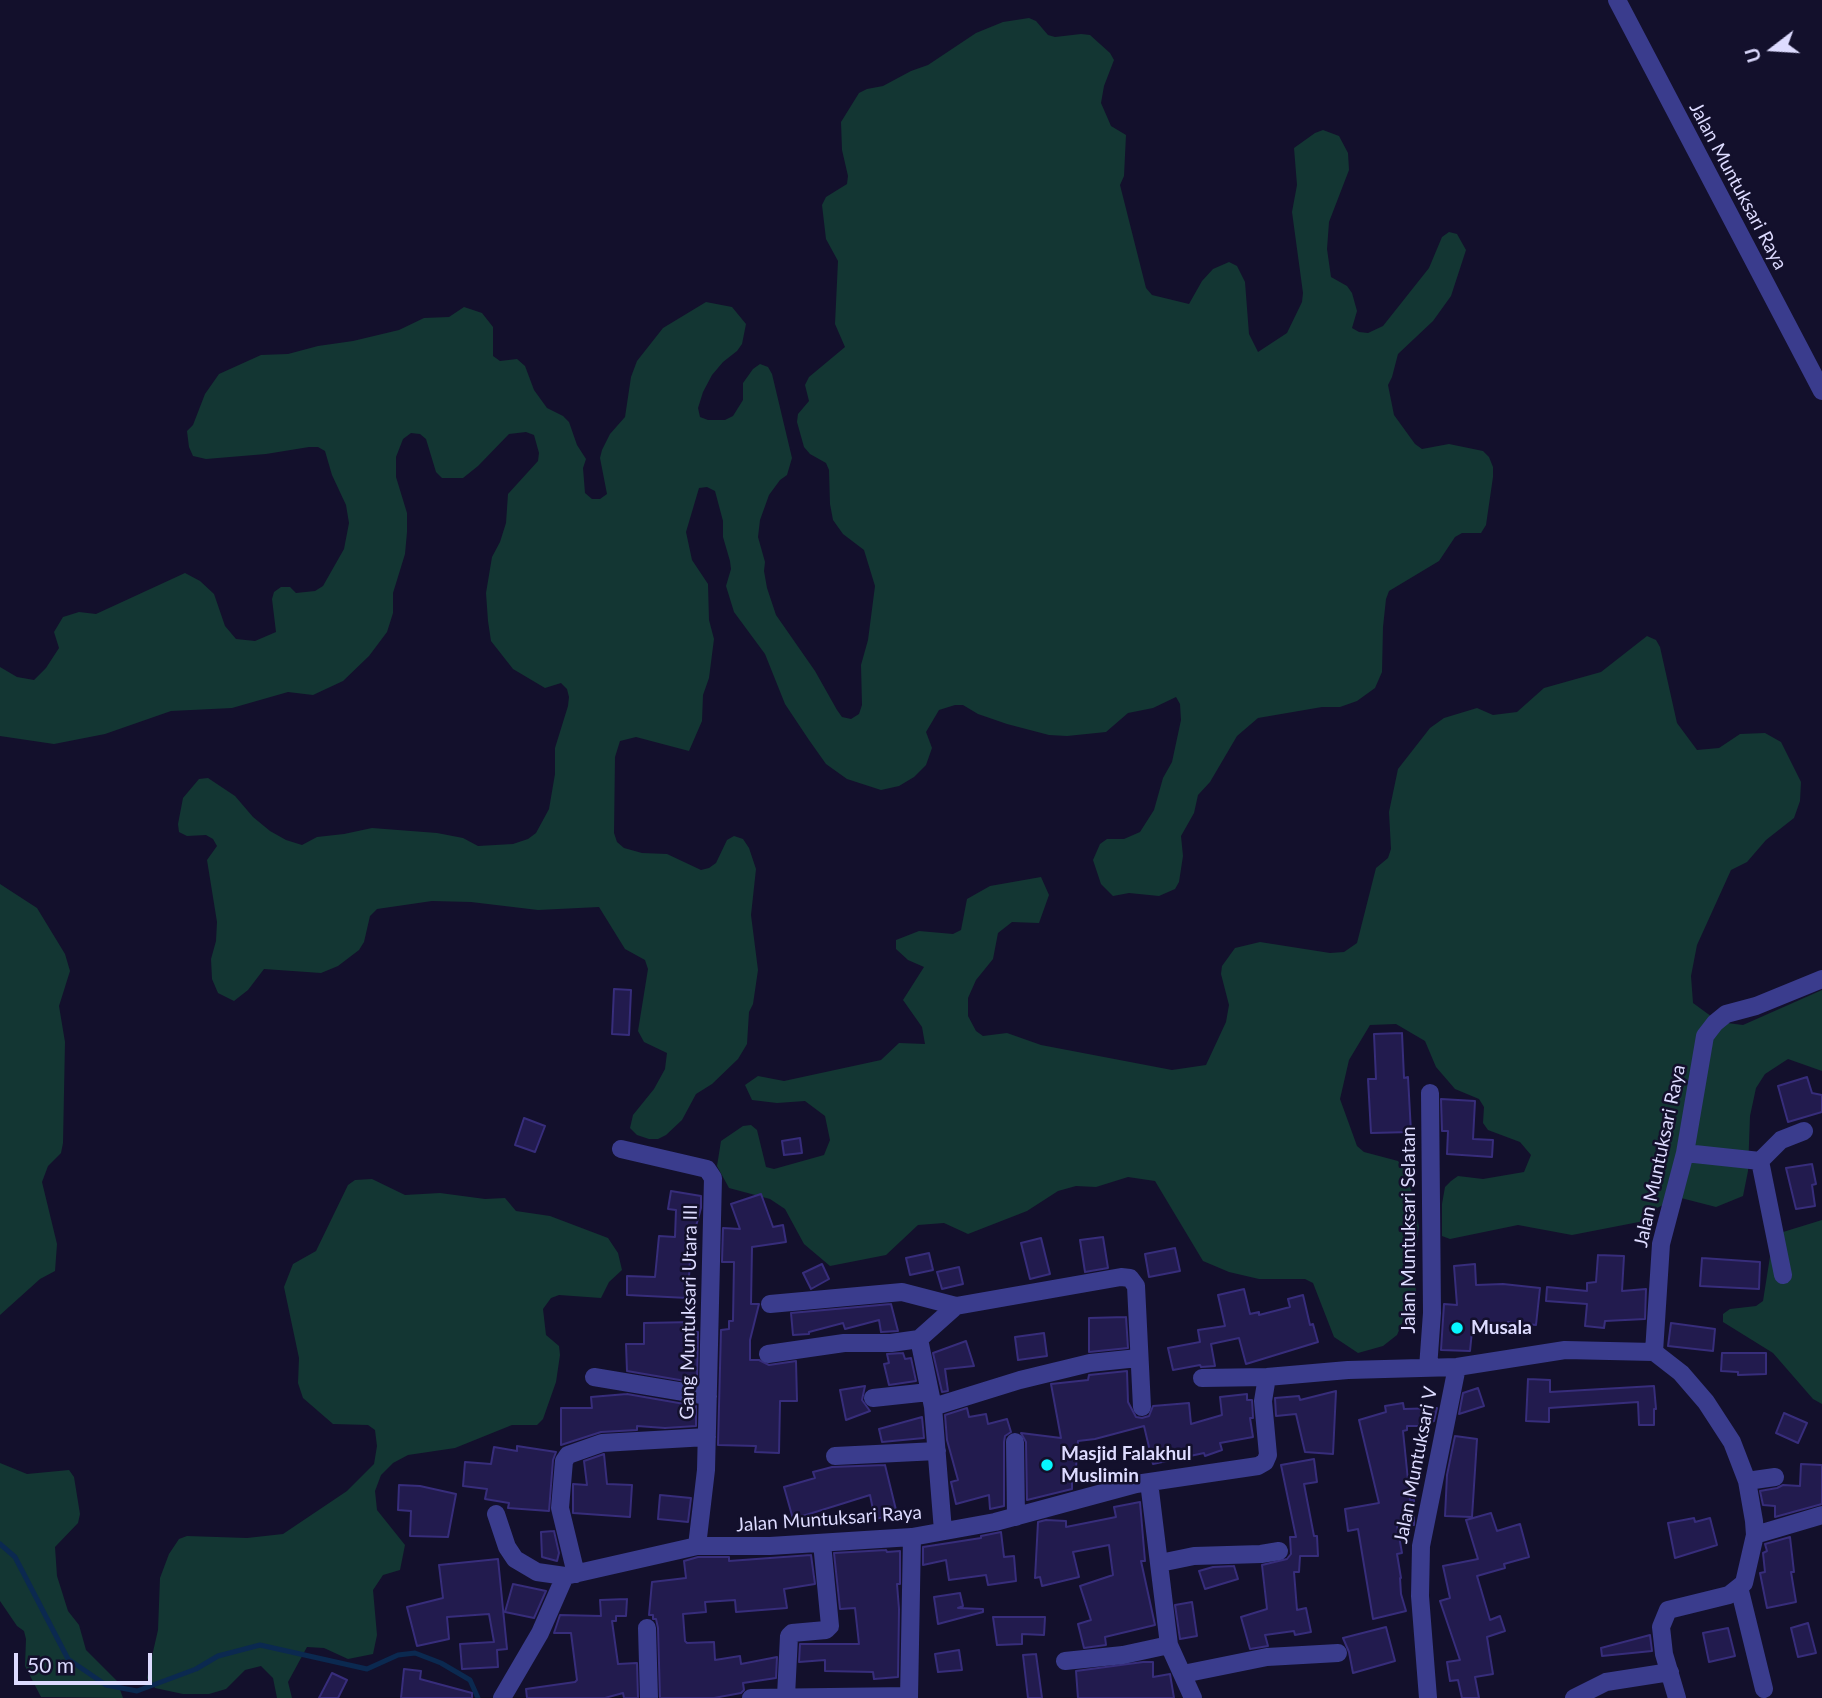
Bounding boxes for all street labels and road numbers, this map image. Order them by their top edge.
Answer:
street label: Jalan Muntuksari Raya [1684,98,1792,274]
street label: Jalan Muntuksari Raya [1630,1063,1690,1249]
street label: Jalan Muntuksari Selatan [1398,1126,1420,1334]
street label: Gang Muntuksari Utara III [676,1204,702,1420]
street label: Jalan Muntuksari V [1390,1385,1442,1545]
street label: Jalan Muntuksari Raya [735,1501,923,1537]

